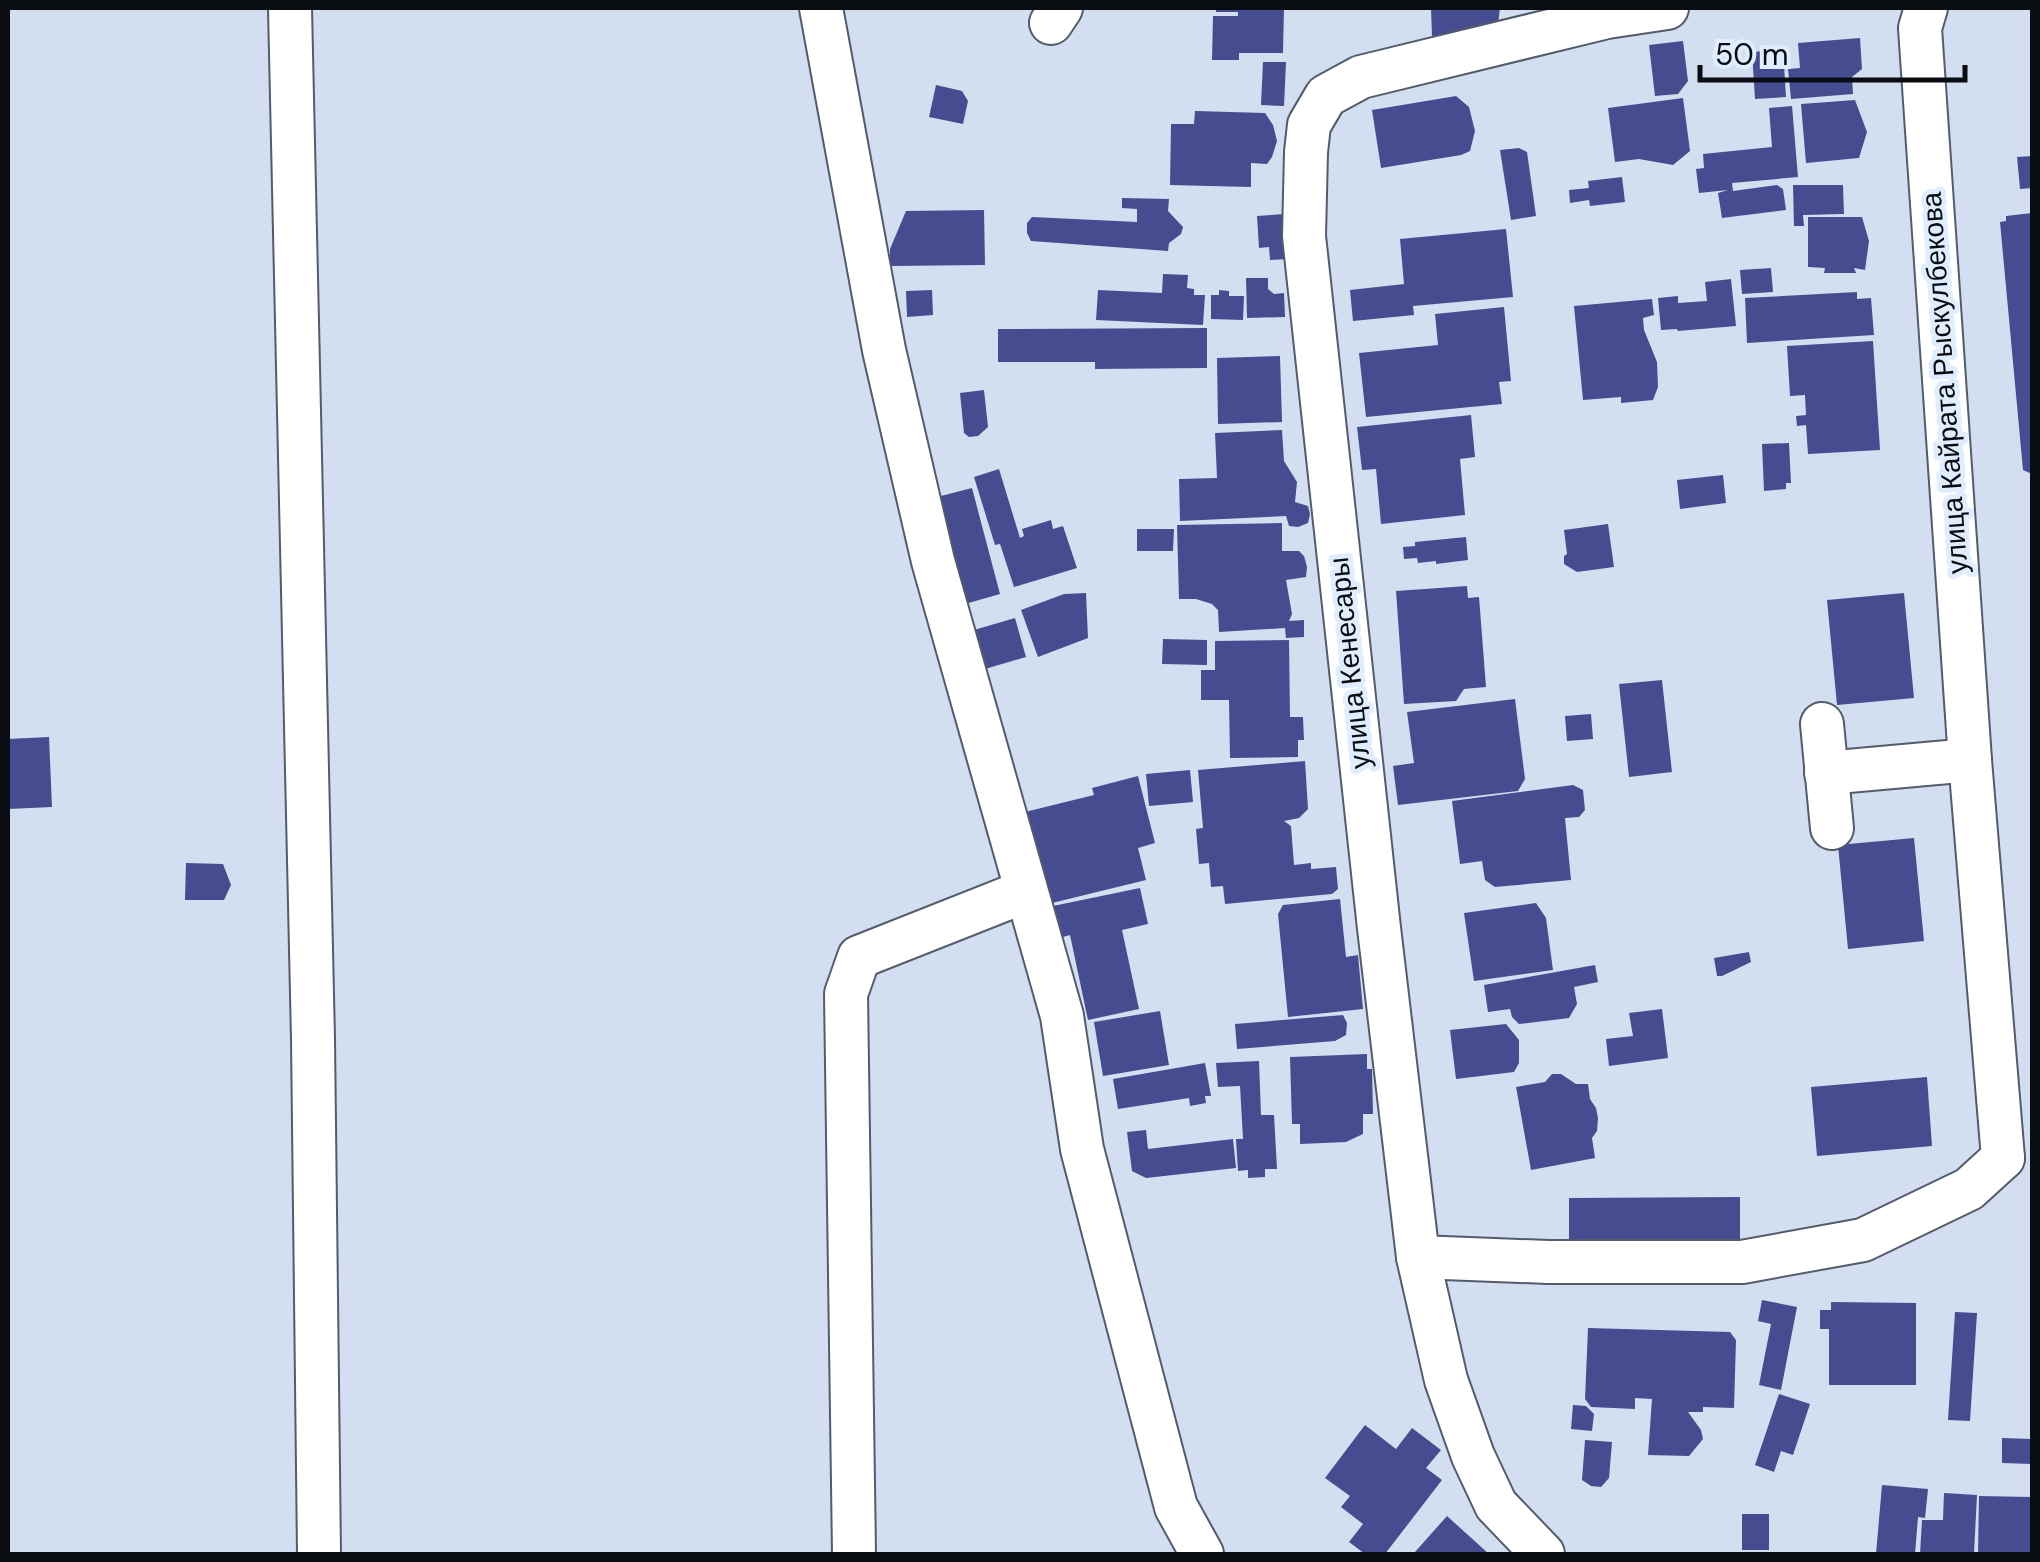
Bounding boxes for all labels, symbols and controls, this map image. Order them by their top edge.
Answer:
scale bar [1700,20,1965,82]
text: 50 m [1715,35,1789,74]
street label: улица Кайрата Рыскулбекова [1913,190,1976,575]
street label: улица Кенесары [1320,555,1379,771]

